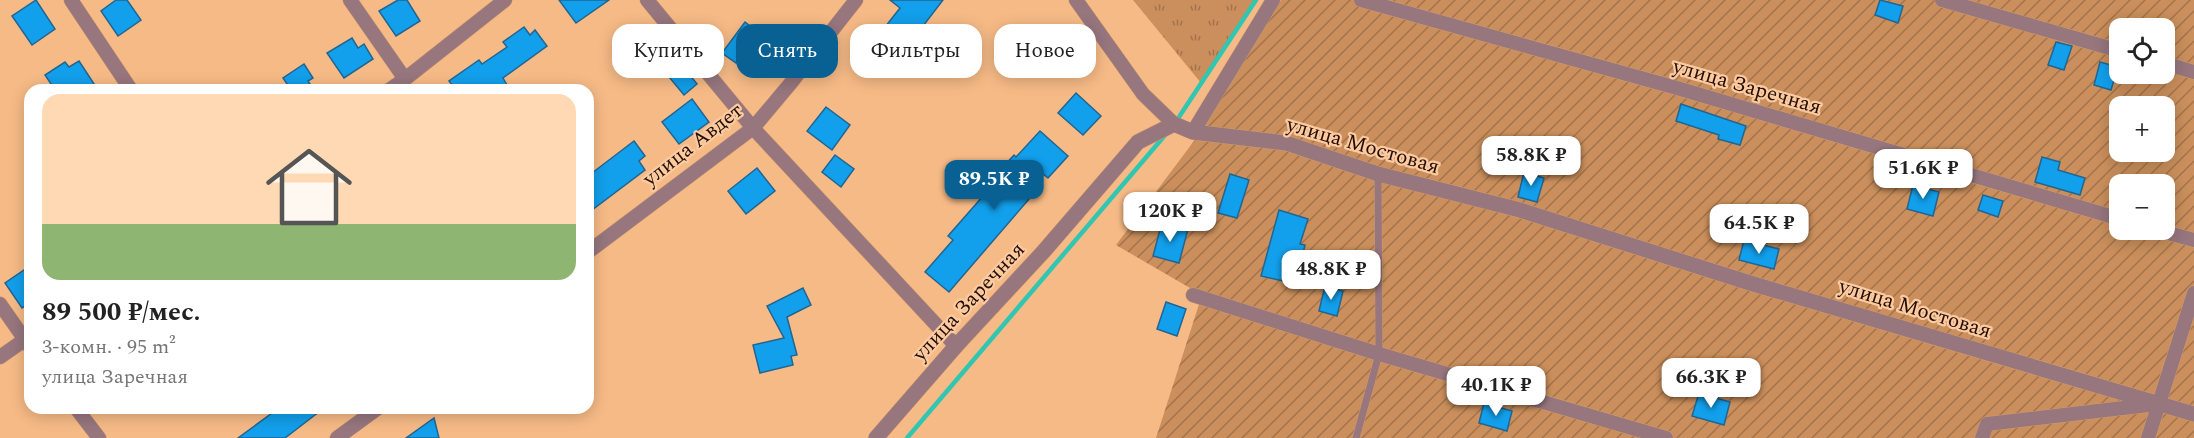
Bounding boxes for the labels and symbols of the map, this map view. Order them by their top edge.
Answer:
street label: улица Заречная [1668,50,1825,124]
street label: улица Авдет [635,95,750,195]
street label: улица Мостовая [1282,109,1443,183]
pin: 58.8K ₽ [1476,136,1586,187]
pin: 51.6K ₽ [1868,149,1978,200]
pin: 89.5K ₽ [939,160,1049,211]
pin: 120K ₽ [1121,192,1219,243]
pin: 64.5K ₽ [1704,204,1814,255]
street label: улица Заречная [904,235,1033,370]
pin: 48.8K ₽ [1276,250,1386,301]
street label: улица Мостовая [1834,270,1995,347]
pin: 66.3K ₽ [1656,358,1766,409]
pin: 40.1K ₽ [1441,366,1551,417]

